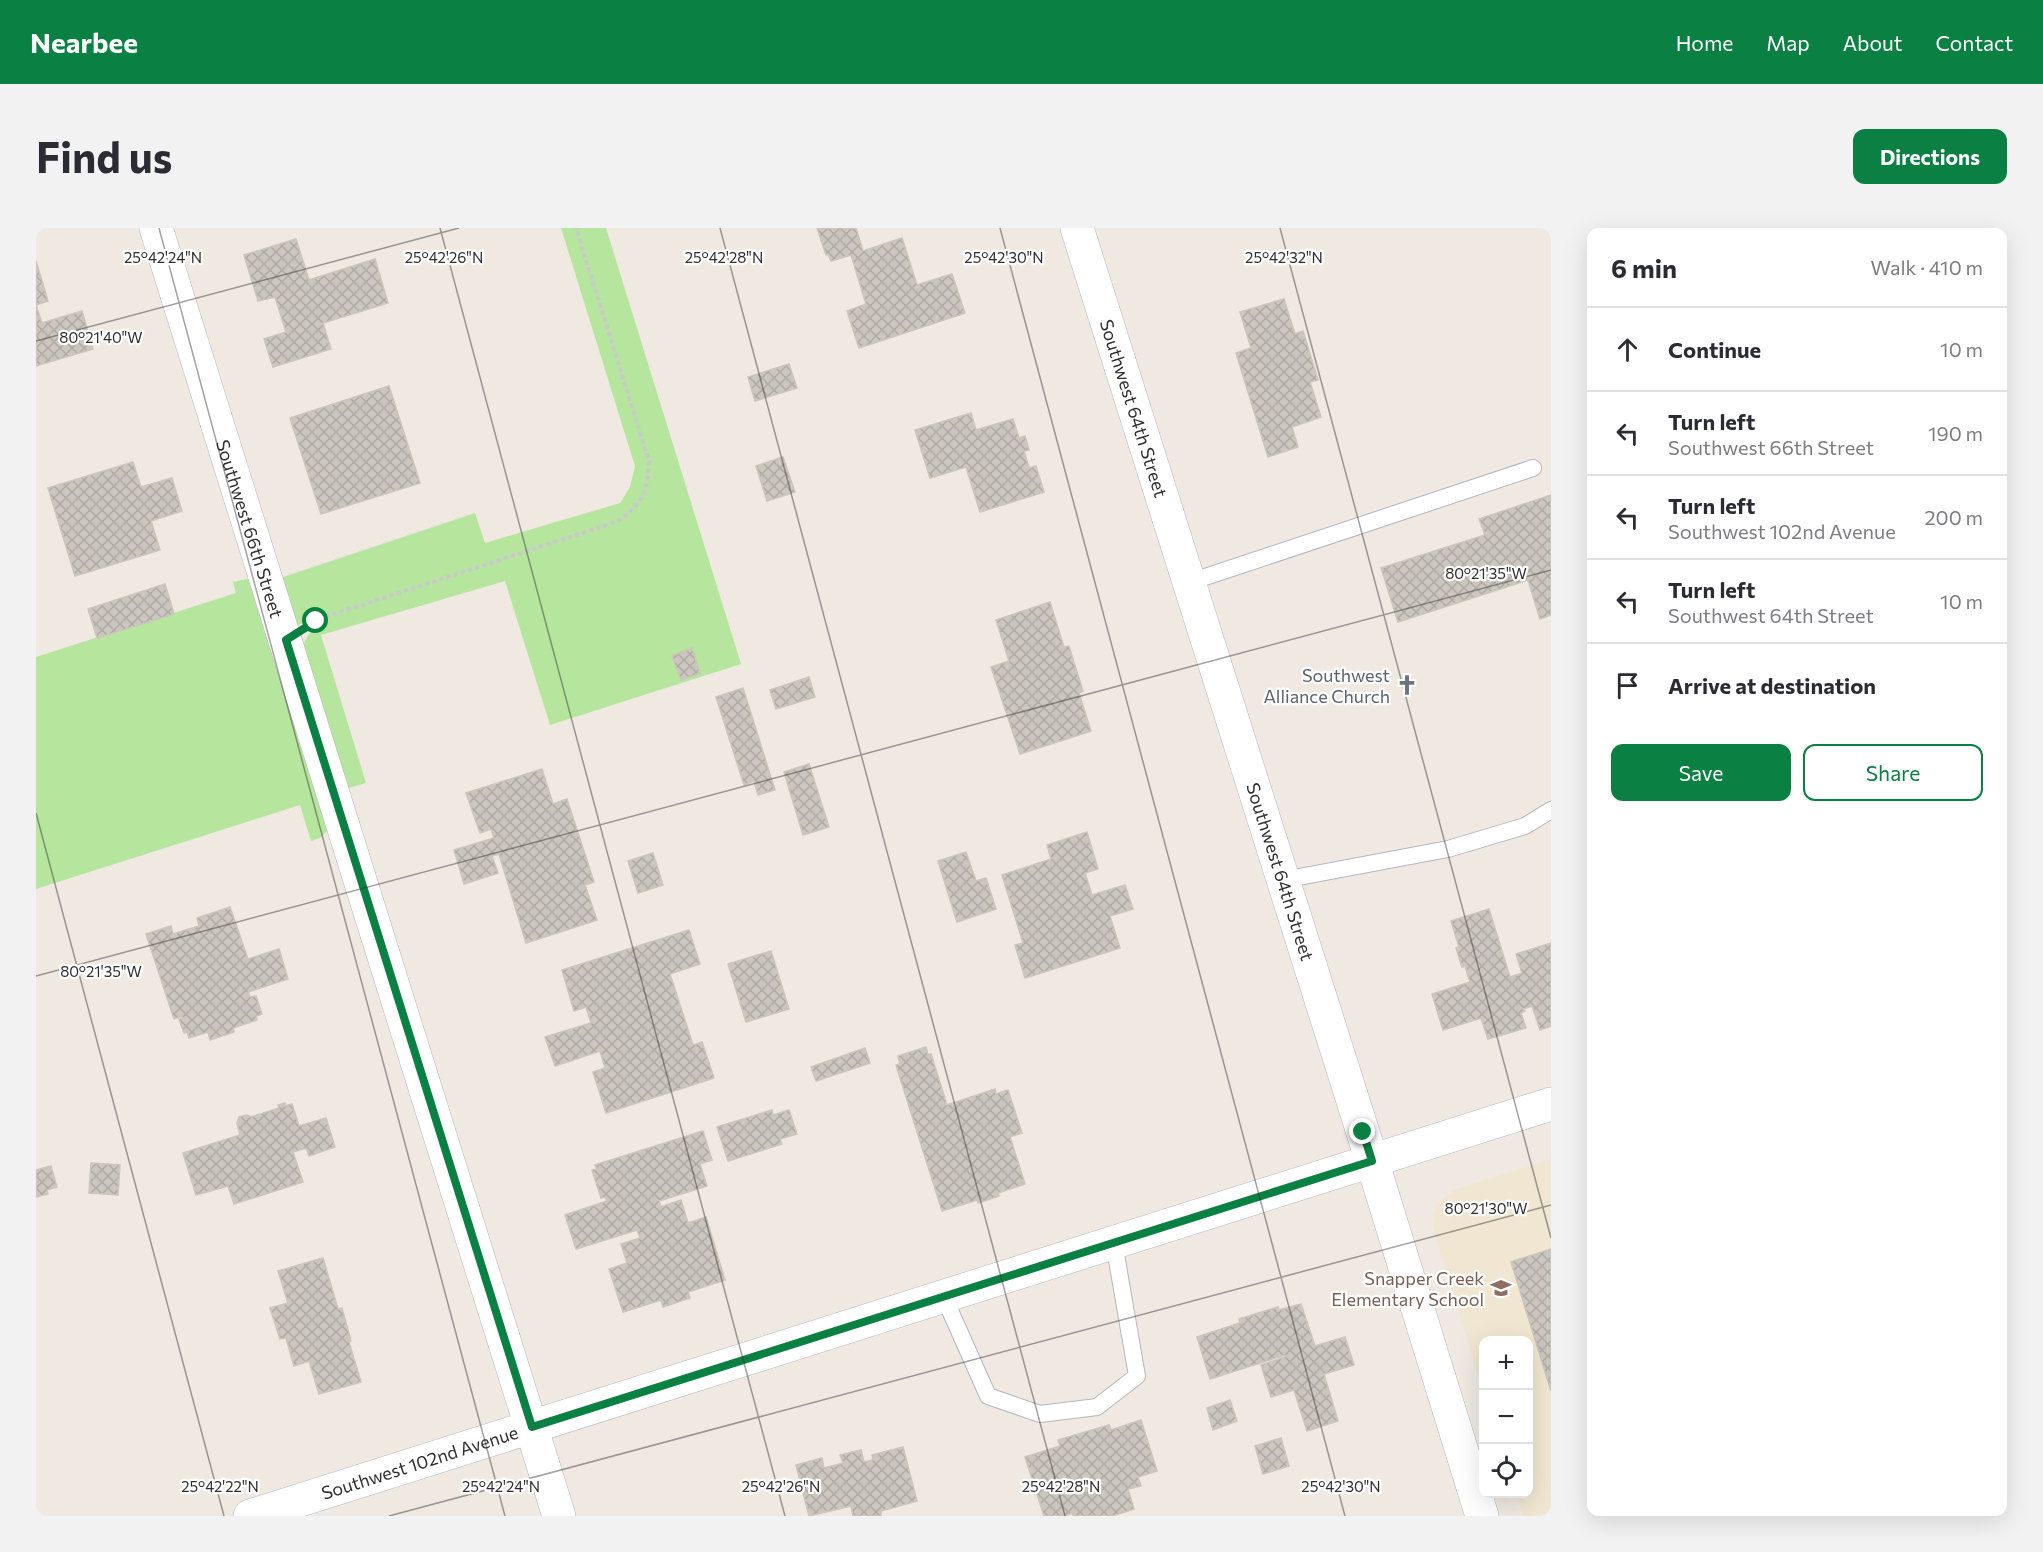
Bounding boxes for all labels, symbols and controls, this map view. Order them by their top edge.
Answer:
text: Nearbee [30,25,138,59]
text: Home [1676,30,1733,55]
text: Map [1766,30,1810,55]
text: About [1843,30,1902,55]
text: Contact [1935,30,2013,55]
button: Directions [1853,129,2007,184]
text: Find us [36,130,172,182]
text: 25°42'24"N [124,248,202,266]
text: 25°42'26"N [405,248,483,266]
text: 25°42'28"N [685,248,763,266]
text: 25°42'30"N [964,248,1044,266]
text: 25°42'32"N [1245,248,1323,266]
text: 6 min [1611,252,1677,283]
text: Walk · 410 m [1871,255,1983,279]
street label: Southwest 64th Street [1096,317,1172,500]
text: 80°21'40"W [59,328,143,346]
icon: ahead [1611,333,1644,366]
text: Continue [1668,336,1761,363]
text: 10 m [1940,337,1983,361]
text: Turn left [1668,408,1755,435]
icon: left [1611,417,1644,450]
text: 190 m [1928,421,1983,445]
text: Southwest 66th Street [1668,435,1874,459]
street label: Southwest 66th Street [212,437,288,620]
text: Turn left [1668,492,1755,519]
icon: left [1611,501,1644,534]
text: 200 m [1925,505,1983,529]
text: Southwest 102nd Avenue [1668,519,1896,543]
text: 80°21'35"W [1445,564,1527,582]
text: Turn left [1668,576,1755,603]
icon: left [1611,585,1644,618]
text: 10 m [1940,589,1983,613]
text: Southwest 64th Street [1668,603,1874,627]
route start [302,607,328,633]
place label: Southwest Alliance Church [1263,664,1390,707]
icon: arrive [1611,669,1644,702]
text: Arrive at destination [1668,672,1876,699]
church icon: Southwest Alliance Church [1395,673,1419,697]
button: Save [1611,744,1791,801]
button: Share [1803,744,1983,801]
street label: Southwest 64th Street [1242,780,1319,963]
text: 80°21'35"W [60,962,142,980]
route end [1349,1118,1375,1144]
text: 80°21'30"W [1445,1199,1527,1217]
place label: Snapper Creek Elementary School [1331,1267,1484,1310]
school or university icon: Snapper Creek Elementary School [1489,1276,1513,1300]
map controls [1479,1336,1533,1498]
button: + [1479,1336,1533,1390]
button: − [1479,1390,1533,1444]
street label: Southwest 102nd Avenue [319,1421,521,1504]
button: locate [1479,1444,1533,1498]
text: 25°42'22"N [181,1477,259,1495]
text: 25°42'24"N [462,1477,540,1495]
text: 25°42'26"N [742,1477,820,1495]
text: 25°42'28"N [1022,1477,1100,1495]
text: 25°42'30"N [1301,1477,1381,1495]

